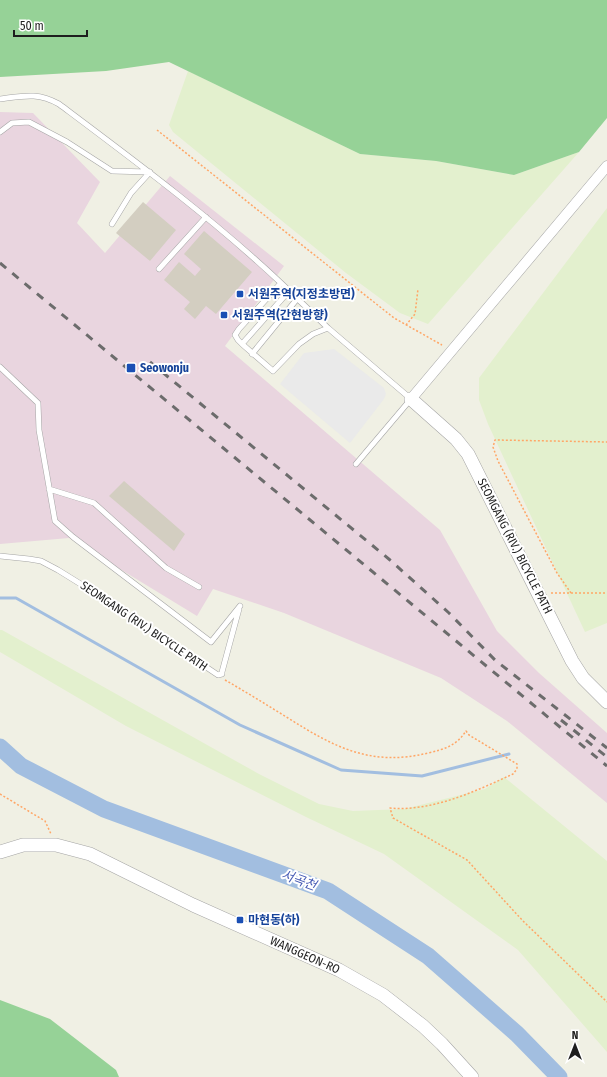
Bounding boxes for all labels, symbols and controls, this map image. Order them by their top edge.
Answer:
scale bar [14,12,87,38]
text: 50 m [20,19,44,33]
place label: 서원주역(지정초방면) [248,287,355,301]
marker: 서원주역(지정초방면) [235,289,245,299]
place label: 서원주역(간현방향) [232,308,328,322]
marker: 서원주역(간현방향) [219,310,229,320]
place label: Seowonju [140,361,189,375]
marker: Seowonju [125,362,137,374]
street label: SEOMGANG (RIV.) BICYCLE PATH [475,476,555,616]
street label: SEOMGANG (RIV.) BICYCLE PATH [78,578,210,674]
water label: 서곡천 [280,867,319,894]
place label: 마현동(하) [248,913,300,927]
marker: 마현동(하) [235,915,245,925]
street label: WANGGEON-RO [268,933,342,977]
north arrow [555,1025,595,1065]
text: N [572,1029,578,1042]

